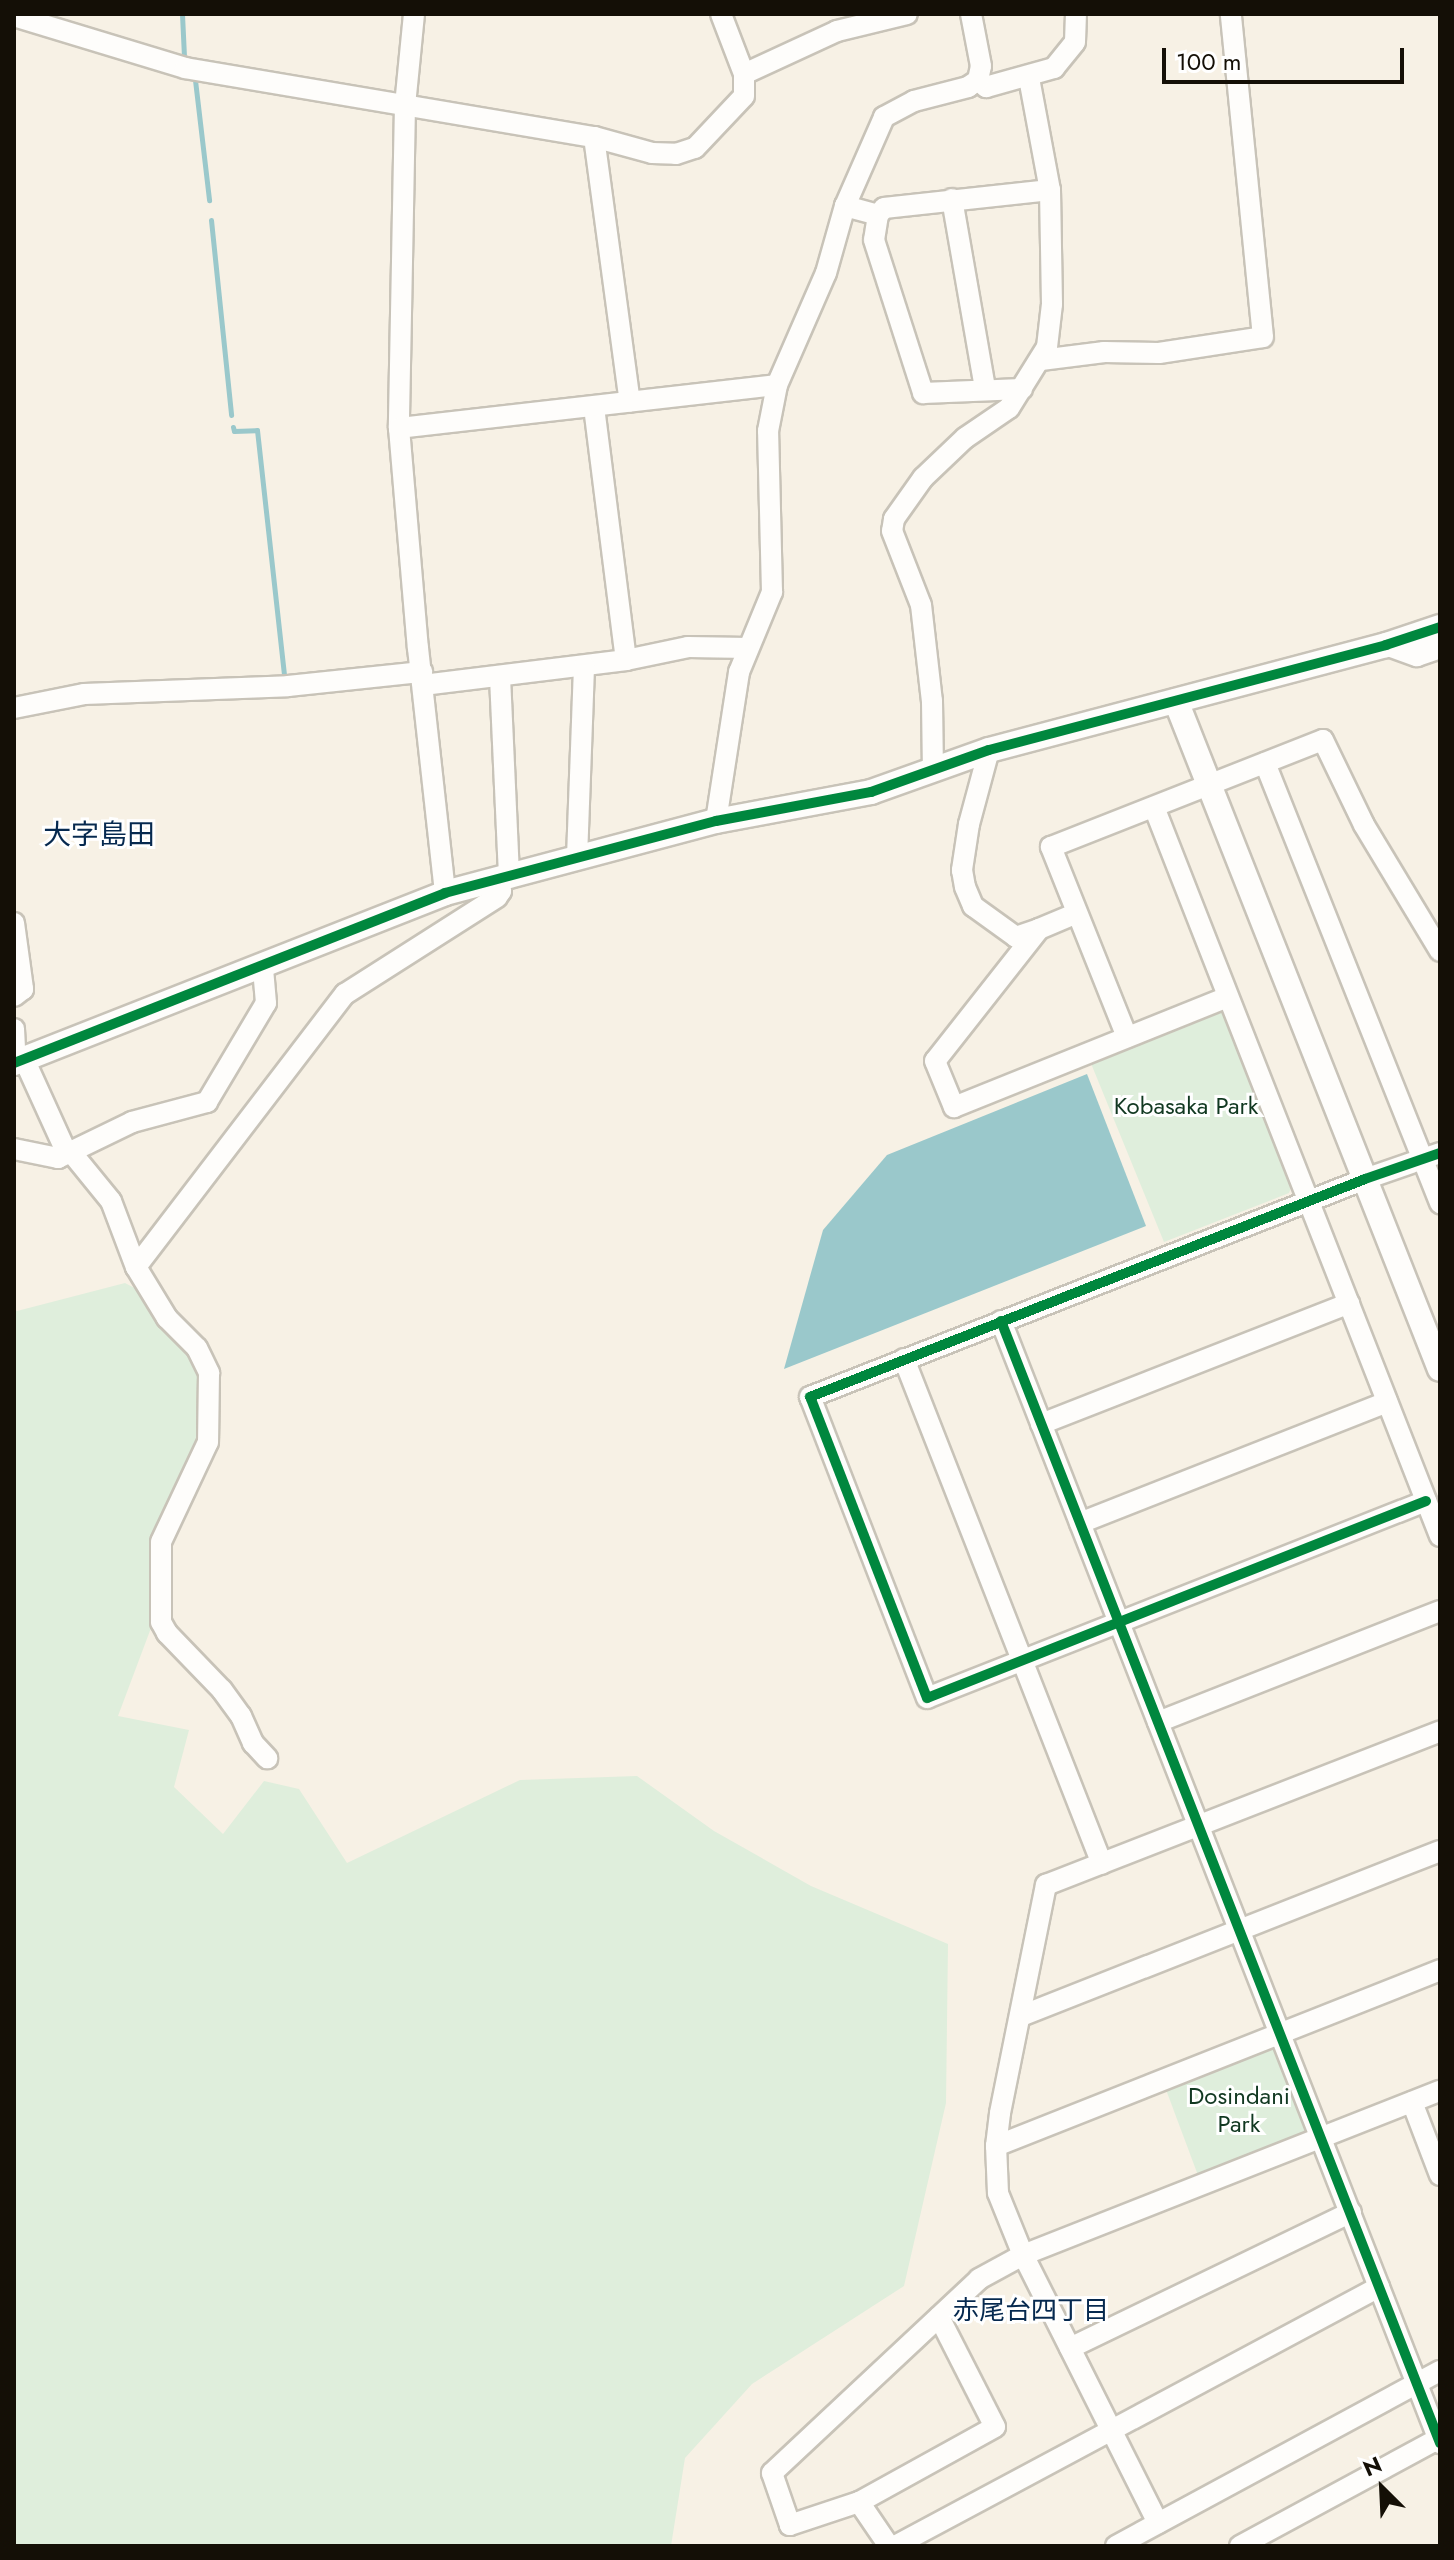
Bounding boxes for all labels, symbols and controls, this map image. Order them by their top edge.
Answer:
scale bar [1166,32,1408,82]
text: 100 m [1176,44,1242,79]
district label: 大字島田 [43,818,155,852]
park label: Kobasaka Park [1114,1092,1258,1120]
park label: Dosindani Park [1188,2082,1290,2138]
district label: 赤尾台四丁目 [953,2295,1109,2327]
north arrow [1342,2448,1422,2528]
text: N [1358,2448,1387,2484]

